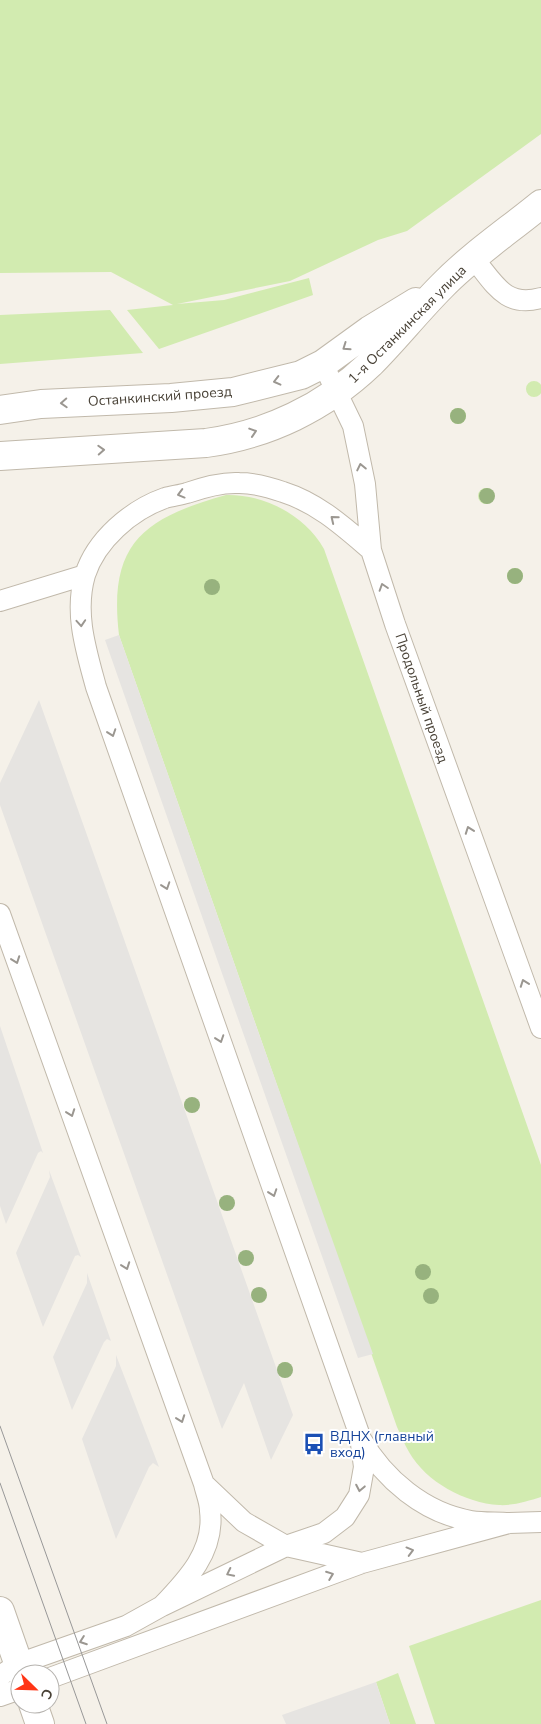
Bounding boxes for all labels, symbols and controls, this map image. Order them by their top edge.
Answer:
street label: 1-я Останкинская улица [344,261,471,388]
one-way arrow [342,341,352,350]
one-way arrow [273,375,282,386]
street label: Останкинский проезд [87,382,233,411]
one-way arrow [60,398,68,409]
one-way arrow [248,428,257,438]
one-way arrow [97,444,105,455]
one-way arrow [356,463,367,472]
one-way arrow [177,488,185,499]
one-way arrow [331,516,340,524]
one-way arrow [379,583,389,592]
one-way arrow [76,619,87,627]
street label: Продольный проезд [390,631,453,766]
one-way arrow [106,728,116,737]
one-way arrow [465,826,475,835]
one-way arrow [160,881,170,890]
one-way arrow [10,955,20,964]
one-way arrow [520,979,530,987]
one-way arrow [214,1035,224,1043]
one-way arrow [65,1108,75,1117]
one-way arrow [268,1188,278,1197]
one-way arrow [120,1261,130,1270]
one-way arrow [175,1414,185,1423]
place label: ВДНХ (главный вход) [330,1427,434,1462]
bus stop icon: ВДНХ (главный вход) [301,1431,327,1457]
one-way arrow [355,1483,366,1492]
one-way arrow [405,1546,414,1557]
one-way arrow [226,1567,235,1578]
one-way arrow [325,1571,334,1581]
one-way arrow [79,1635,87,1645]
north arrow [10,1664,60,1714]
text: С [36,1686,57,1702]

